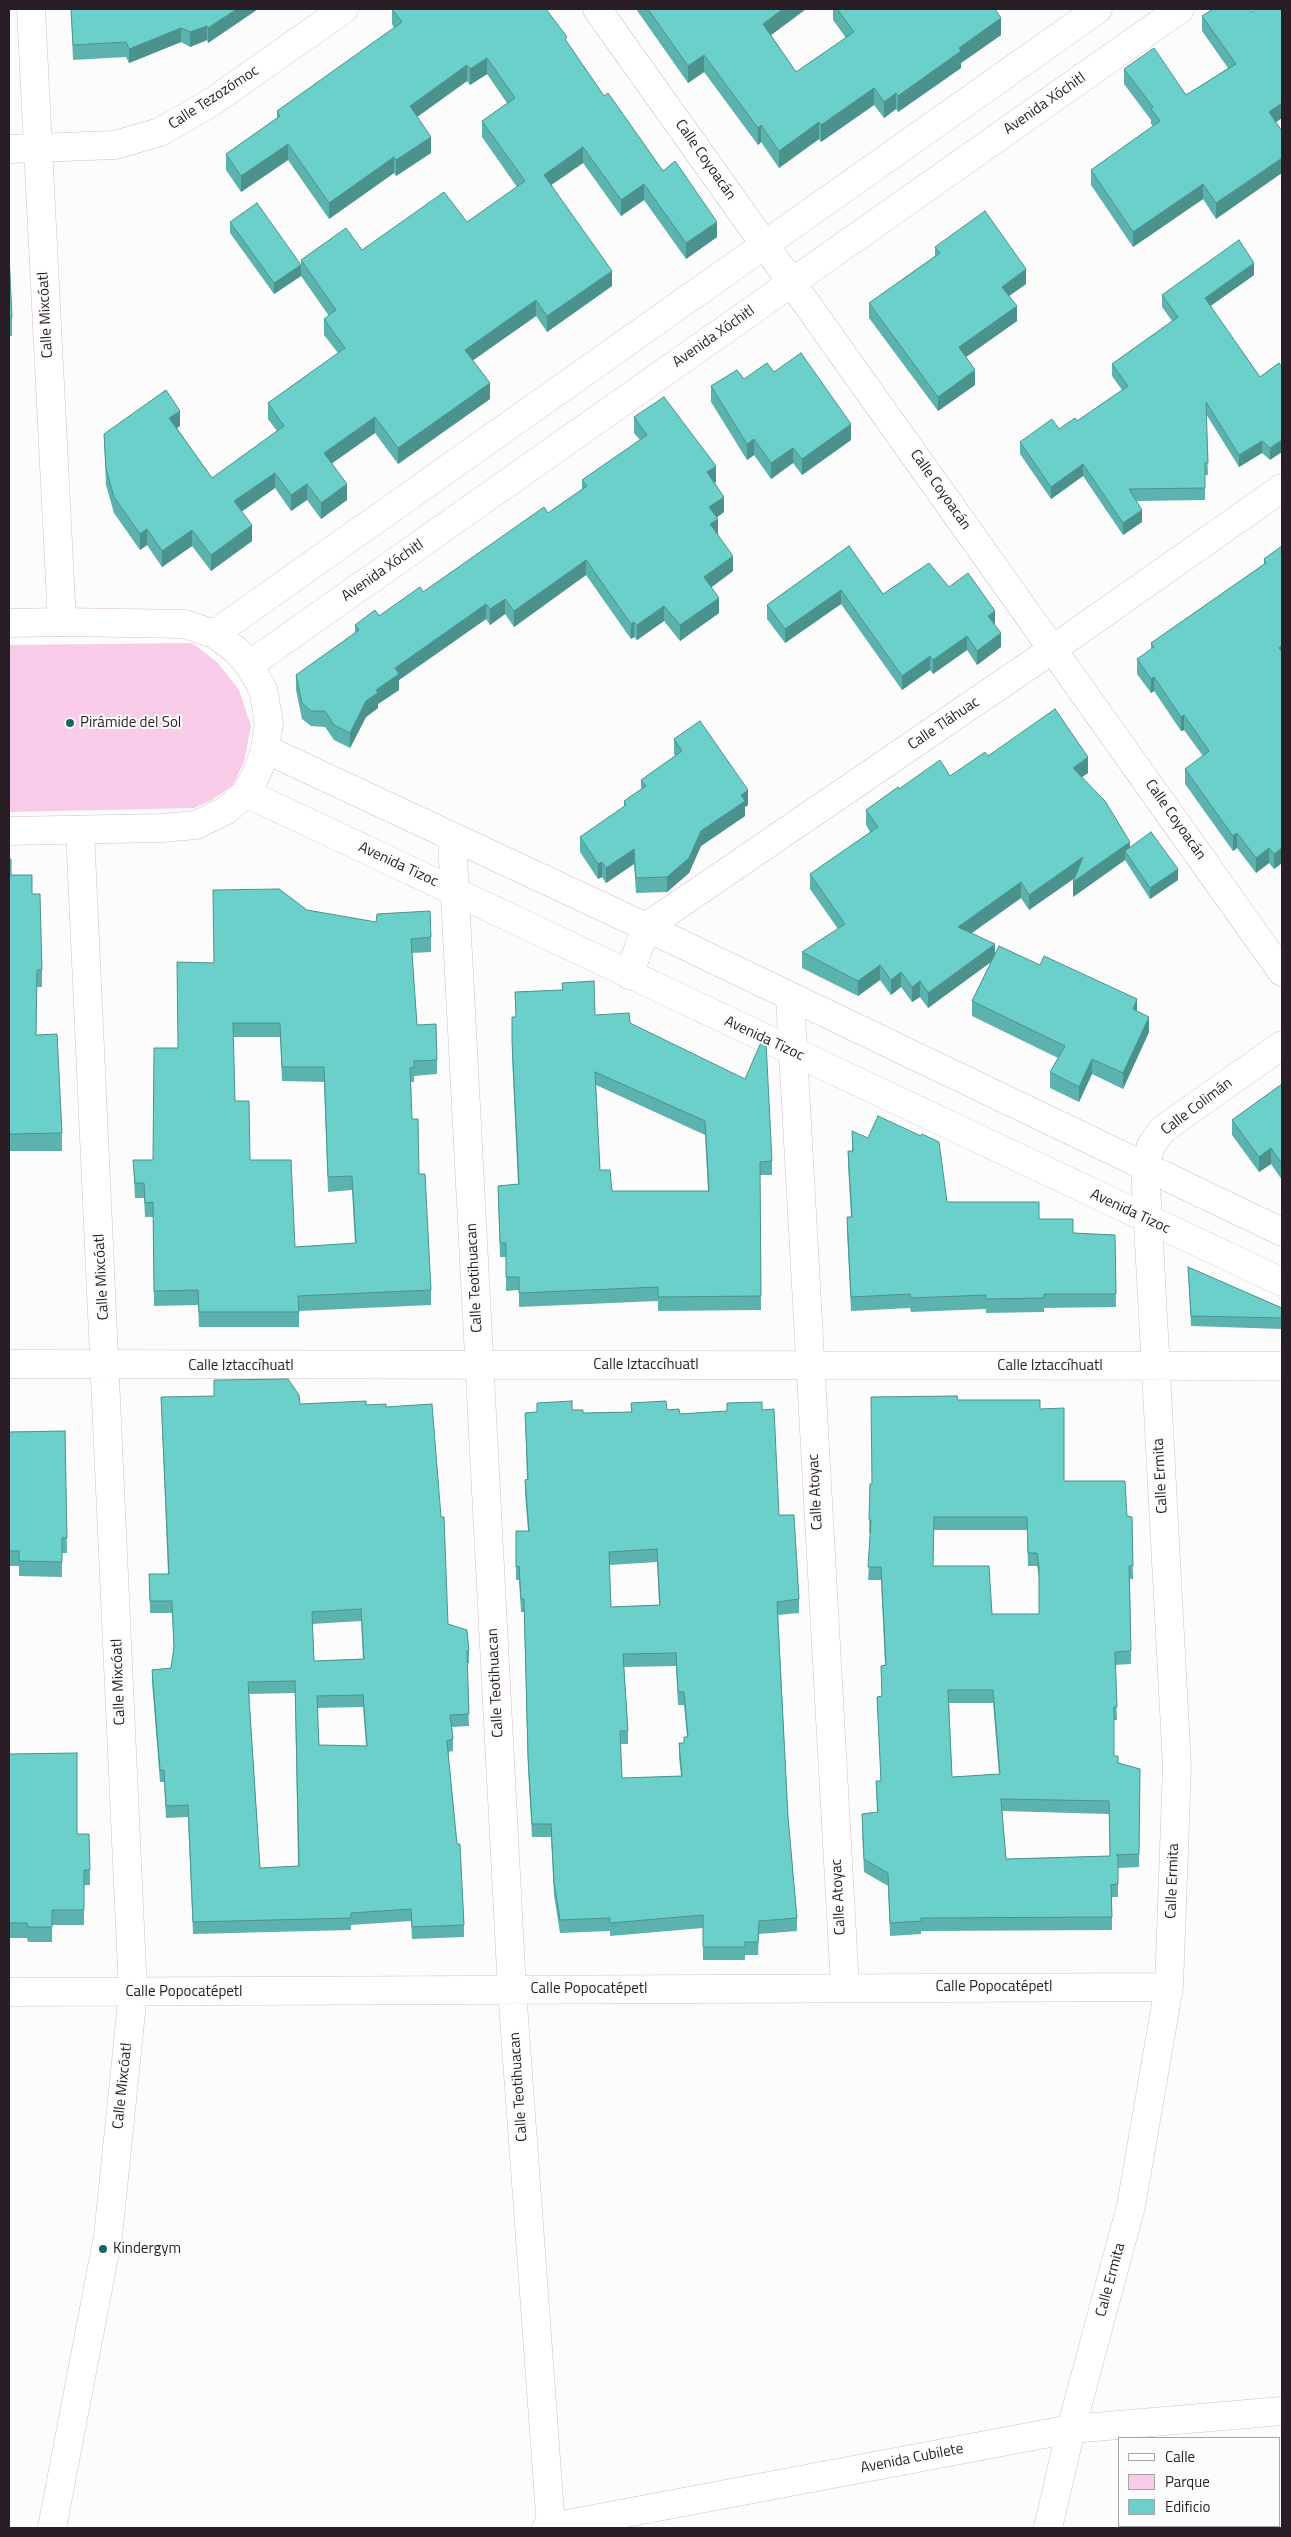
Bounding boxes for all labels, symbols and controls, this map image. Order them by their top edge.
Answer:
street label: Calle Tezozómoc [166,62,262,134]
street label: Avenida Xóchitl [1001,69,1089,139]
street label: Calle Coyoacán [671,116,739,204]
street label: Calle Mixcóatl [35,271,57,359]
street label: Avenida Xóchitl [670,302,758,372]
street label: Calle Coyoacán [906,446,974,534]
street label: Avenida Xóchitl [339,536,427,606]
street label: Calle Tláhuac [905,693,983,755]
place label: Pirámide del Sol [80,714,181,732]
marker: Pirámide del Sol [64,717,76,729]
street label: Calle Coyoacán [1141,776,1209,864]
street label: Avenida Tizoc [355,839,441,891]
street label: Avenida Tizoc [721,1013,807,1065]
street label: Calle Colimán [1158,1074,1236,1140]
street label: Avenida Tizoc [1087,1186,1173,1238]
street label: Calle Teotihuacan [463,1223,487,1333]
street label: Calle Mixcóatl [91,1233,113,1321]
street label: Calle Iztaccíhuatl [593,1356,699,1374]
street label: Calle Iztaccíhuatl [188,1357,294,1375]
street label: Calle Iztaccíhuatl [997,1357,1103,1375]
street label: Calle Ermita [1150,1438,1172,1514]
street label: Calle Atoyac [805,1453,827,1531]
street label: Calle Teotihuacan [484,1628,508,1738]
street label: Calle Mixcóatl [108,1638,130,1726]
street label: Calle Ermita [1163,1843,1183,1919]
street label: Calle Atoyac [828,1858,850,1936]
street label: Calle Popocatépetl [935,1978,1053,1996]
street label: Calle Popocatépetl [530,1980,648,1998]
street label: Calle Popocatépetl [125,1983,243,2001]
street label: Calle Teotihuacan [506,2032,532,2142]
street label: Calle Mixcóatl [110,2042,136,2130]
place label: Kindergym [113,2240,181,2258]
street label: Calle Ermita [1093,2241,1129,2319]
marker: Kindergym [97,2243,109,2255]
legend [1118,2437,1281,2527]
street label: Avenida Cubilete [859,2440,965,2478]
text: Calle [1165,2445,1195,2468]
text: Parque [1165,2470,1210,2493]
text: Edificio [1165,2495,1210,2518]

